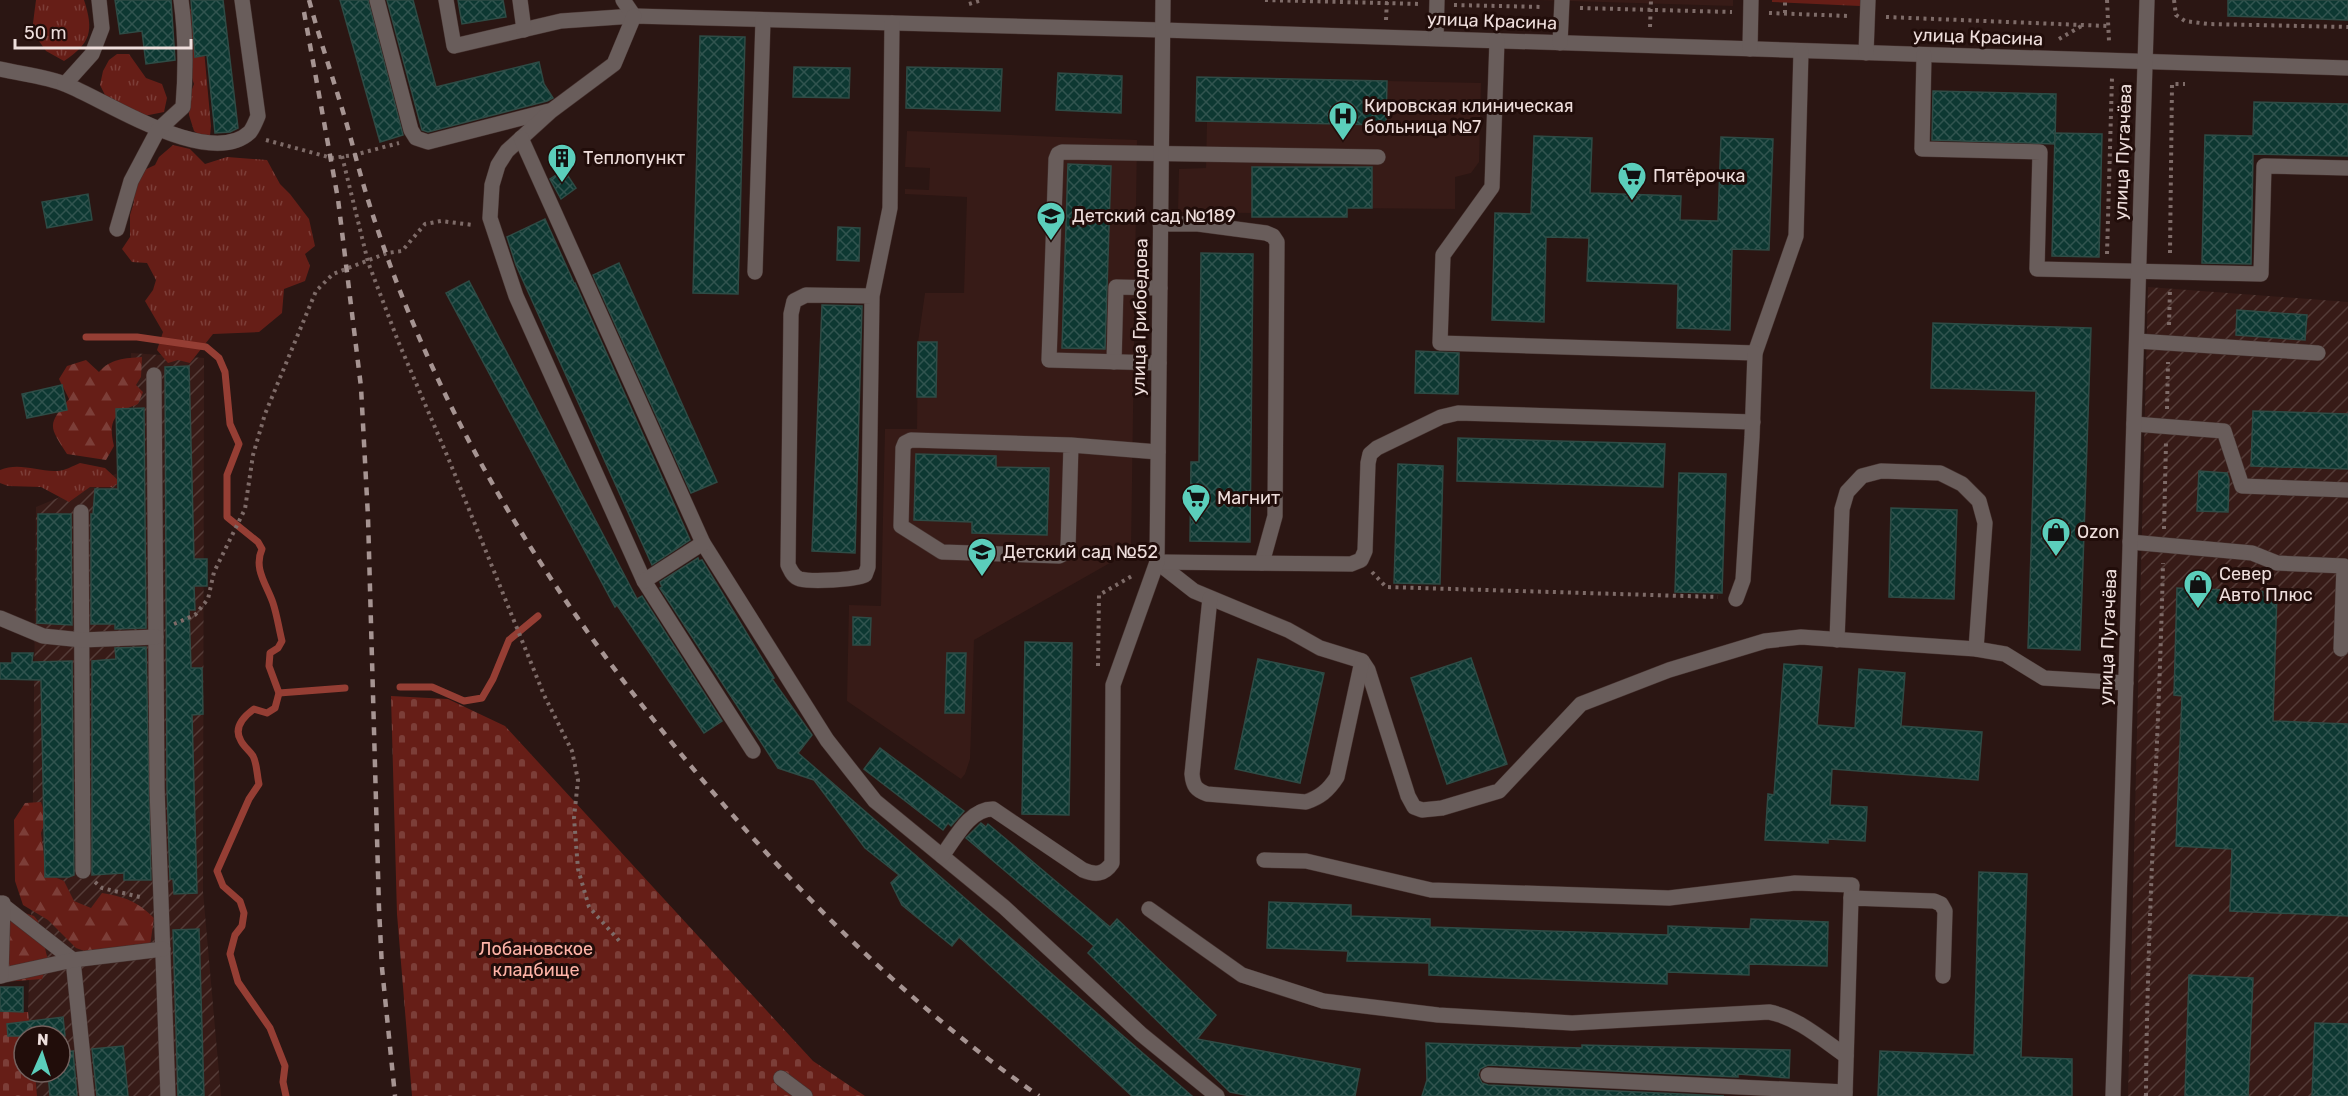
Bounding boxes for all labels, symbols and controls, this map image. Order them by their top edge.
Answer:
street label: улица Красина [1427,8,1557,34]
scale bar [15,12,190,50]
text: 50 m [24,22,67,44]
street label: улица Красина [1913,24,2043,50]
street label: улица Пугачёва [2110,83,2136,221]
place label: Кировская клиническая больница №7 [1364,95,1574,138]
hospital icon: Кировская клиническая больница №7 [1327,100,1359,142]
building icon: Теплопункт [546,142,578,184]
place label: Теплопункт [583,147,685,169]
supermarket icon: Пятёрочка [1616,160,1648,202]
place label: Пятёрочка [1653,165,1746,187]
school or university icon: Детский сад №189 [1035,200,1067,242]
place label: Детский сад №189 [1072,205,1236,227]
street label: улица Грибоедова [1128,238,1152,396]
supermarket icon: Магнит [1180,482,1212,524]
place label: Магнит [1217,487,1280,509]
shop icon: Ozon [2040,516,2072,558]
place label: Ozon [2077,521,2119,543]
school or university icon: Детский сад №52 [966,536,998,578]
place label: Детский сад №52 [1003,541,1158,563]
place label: Север Авто Плюс [2219,563,2313,606]
street label: улица Пугачёва [2095,568,2121,706]
shop icon: Север Авто Плюс [2182,568,2214,610]
park label: Лобановское кладбище [479,938,593,981]
north arrow [12,1024,72,1084]
text: N [37,1030,49,1049]

